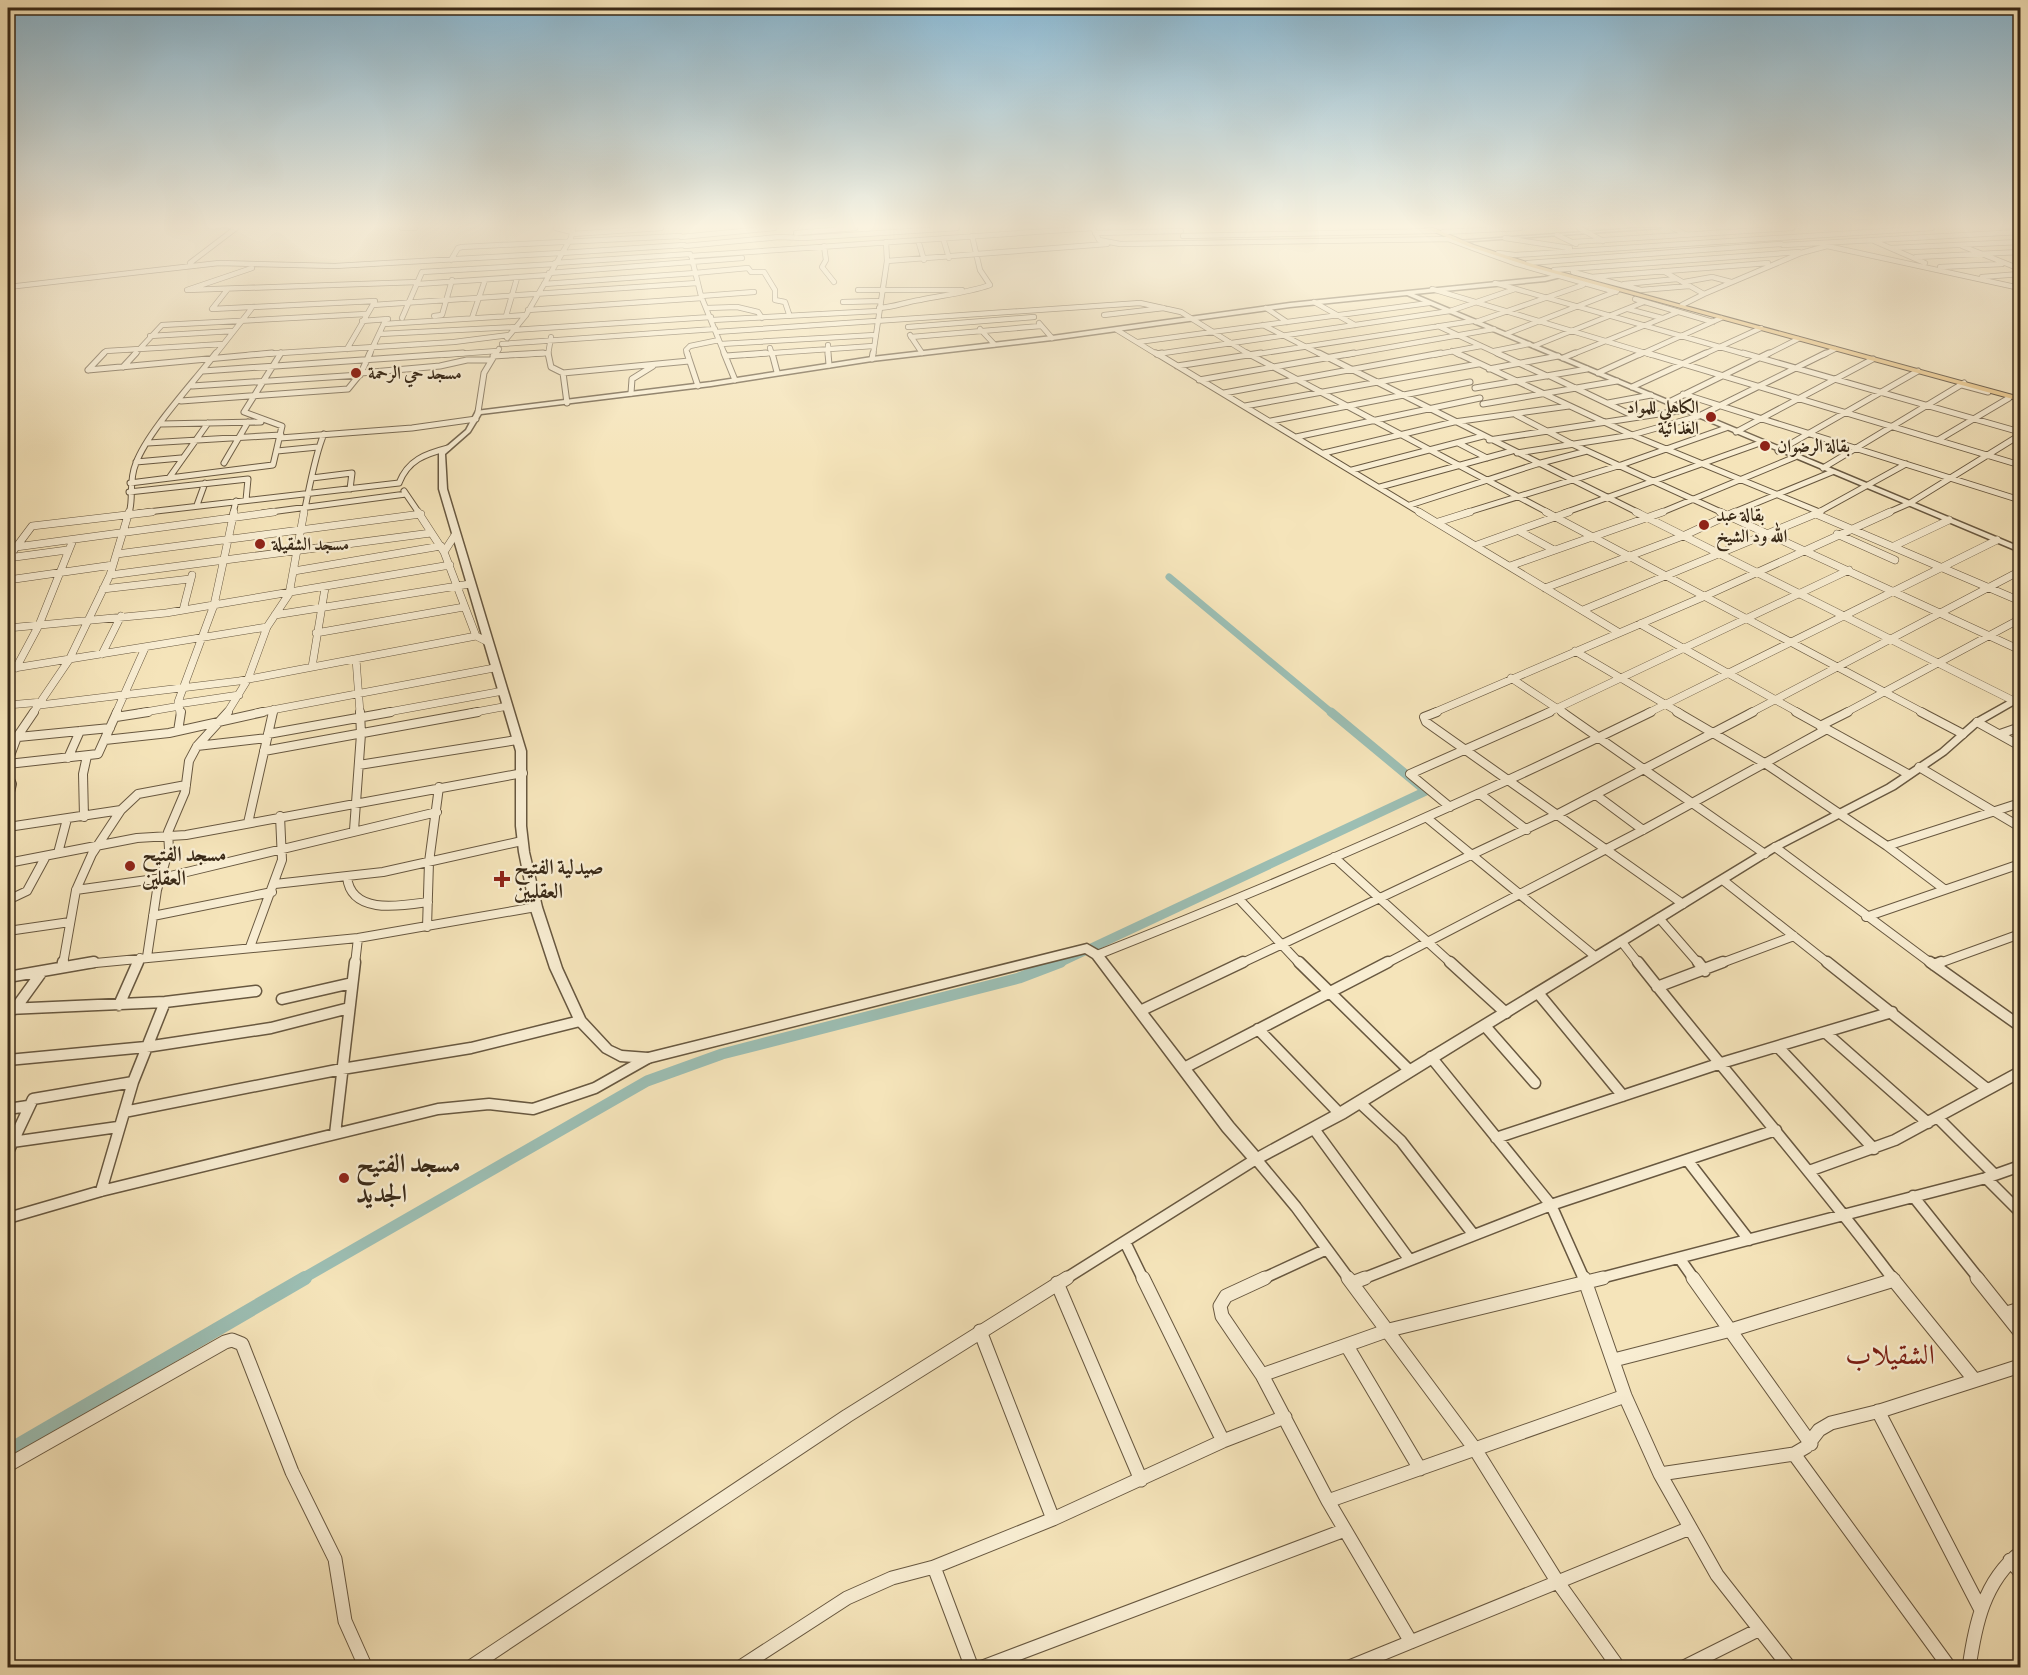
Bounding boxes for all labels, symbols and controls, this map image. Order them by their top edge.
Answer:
place label: مسجد حي الرحمة [368,362,462,388]
marker: مسجد حي الرحمة [349,366,363,380]
place label: الكاهلي للمواد الغذائية [1626,396,1699,440]
marker: الكاهلي للمواد الغذائية [1704,410,1718,424]
place label: بقالة الرضوان [1777,435,1850,458]
marker: بقالة الرضوان [1758,439,1772,453]
place label: بقالة عبد الله ود الشيخ [1716,504,1787,552]
marker: بقالة عبد الله ود الشيخ [1697,518,1711,532]
place label: مسجد الشقيلة [271,533,349,556]
marker: مسجد الشقيلة [253,537,267,551]
place label: مسجد الفتيح العقلين [142,842,226,892]
place label: صيدلية الفتيح العقليين [514,855,604,905]
marker: مسجد الفتيح العقلين [123,859,137,873]
marker: صيدلية الفتيح العقليين [495,872,509,886]
place label: مسجد الفتيح الجديد [356,1148,461,1210]
marker: مسجد الفتيح الجديد [337,1171,351,1185]
district label: الشقيلاب [1845,1338,1935,1373]

